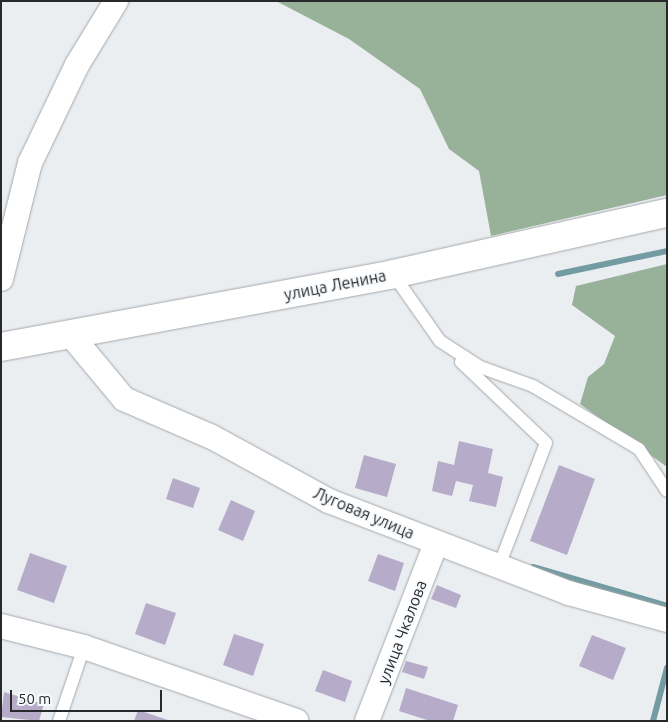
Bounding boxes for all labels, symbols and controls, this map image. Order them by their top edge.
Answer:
street label: улица Ленина [282,266,388,304]
street label: Луговая улица [311,483,417,543]
street label: улица Чкалова [373,577,431,687]
scale bar [12,680,165,712]
text: 50 m [18,690,51,707]

